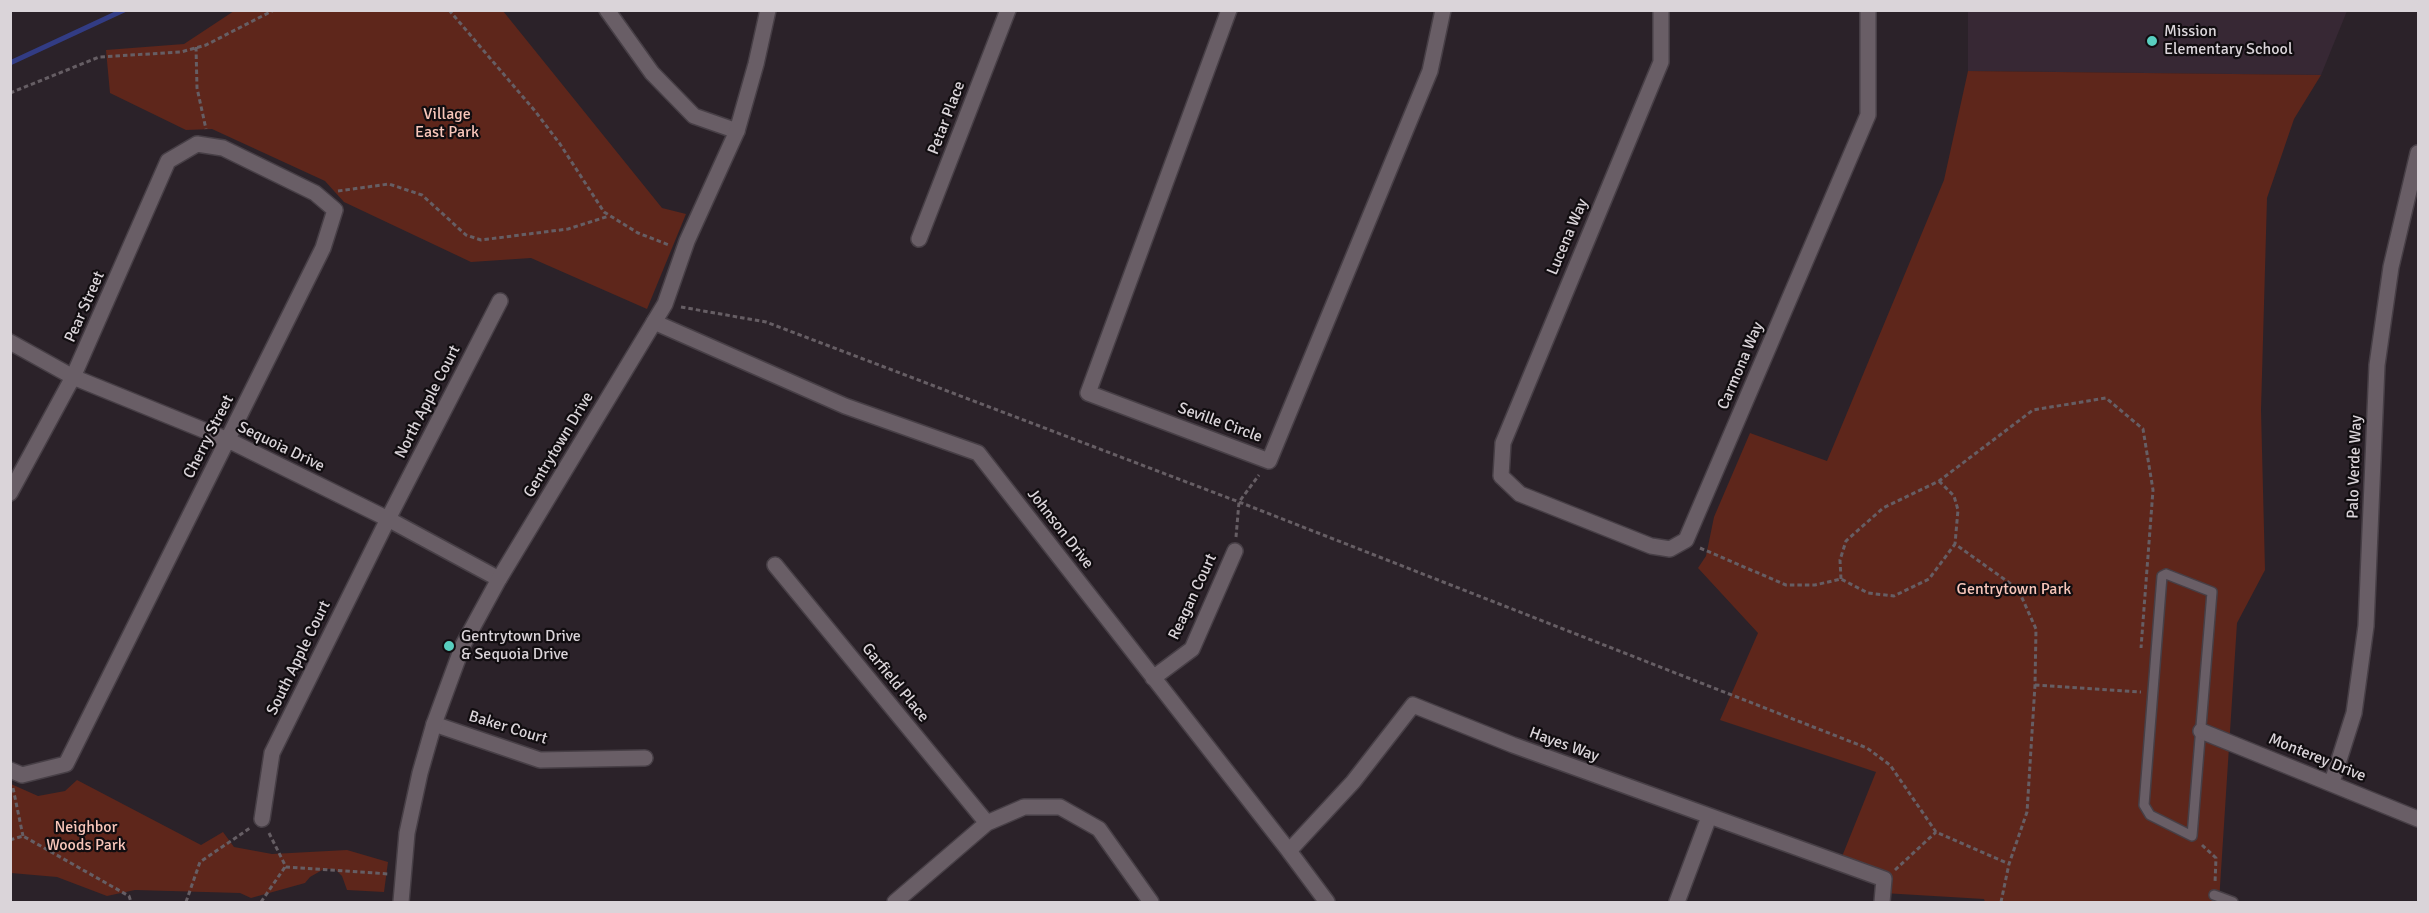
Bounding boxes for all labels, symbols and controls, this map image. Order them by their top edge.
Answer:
place label: Mission Elementary School [2164,22,2293,60]
marker: Mission Elementary School [2145,34,2159,48]
street label: Petar Place [924,79,970,157]
park label: Village East Park [415,105,479,143]
street label: Lucena Way [1543,196,1593,278]
street label: Pear Street [61,268,109,346]
street label: Carmona Way [1714,319,1768,413]
street label: North Apple Court [391,342,465,462]
street label: Gentrytown Drive [520,389,598,501]
street label: Cherry Street [180,392,238,482]
street label: Seville Circle [1175,399,1265,447]
street label: Palo Verde Way [2344,415,2366,519]
street label: Sequoia Drive [234,418,328,476]
street label: Johnson Drive [1023,485,1097,573]
street label: Reagan Court [1165,551,1221,643]
park label: Gentrytown Park [1957,580,2071,600]
street label: South Apple Court [263,598,335,718]
place label: Gentrytown Drive & Sequoia Drive [461,627,581,665]
marker: Gentrytown Drive & Sequoia Drive [442,639,456,653]
street label: Garfield Place [857,640,933,726]
street label: Baker Court [466,707,550,749]
street label: Hayes Way [1526,724,1602,766]
street label: Monterey Drive [2265,730,2369,786]
park label: Neighbor Woods Park [46,818,126,856]

